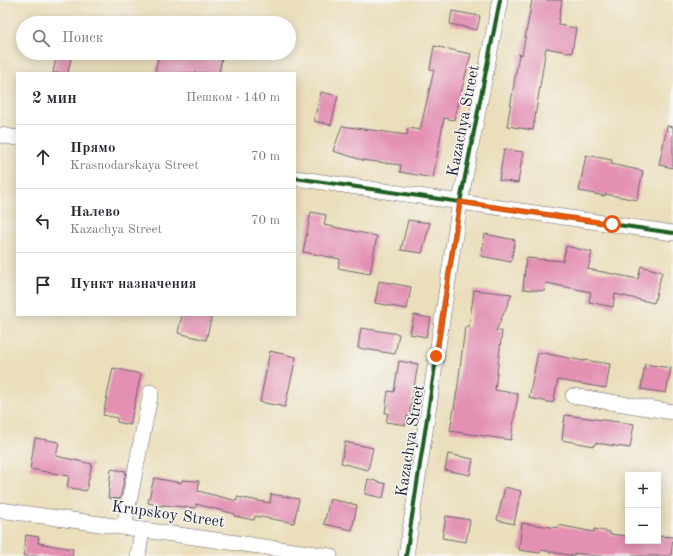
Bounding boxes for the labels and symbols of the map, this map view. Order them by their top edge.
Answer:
street label: Kazachya Street [445,63,483,178]
route start [603,215,621,233]
route end [427,347,445,365]
street label: Kazachya Street [394,383,428,498]
street label: Krupskoy Street [110,499,226,531]

